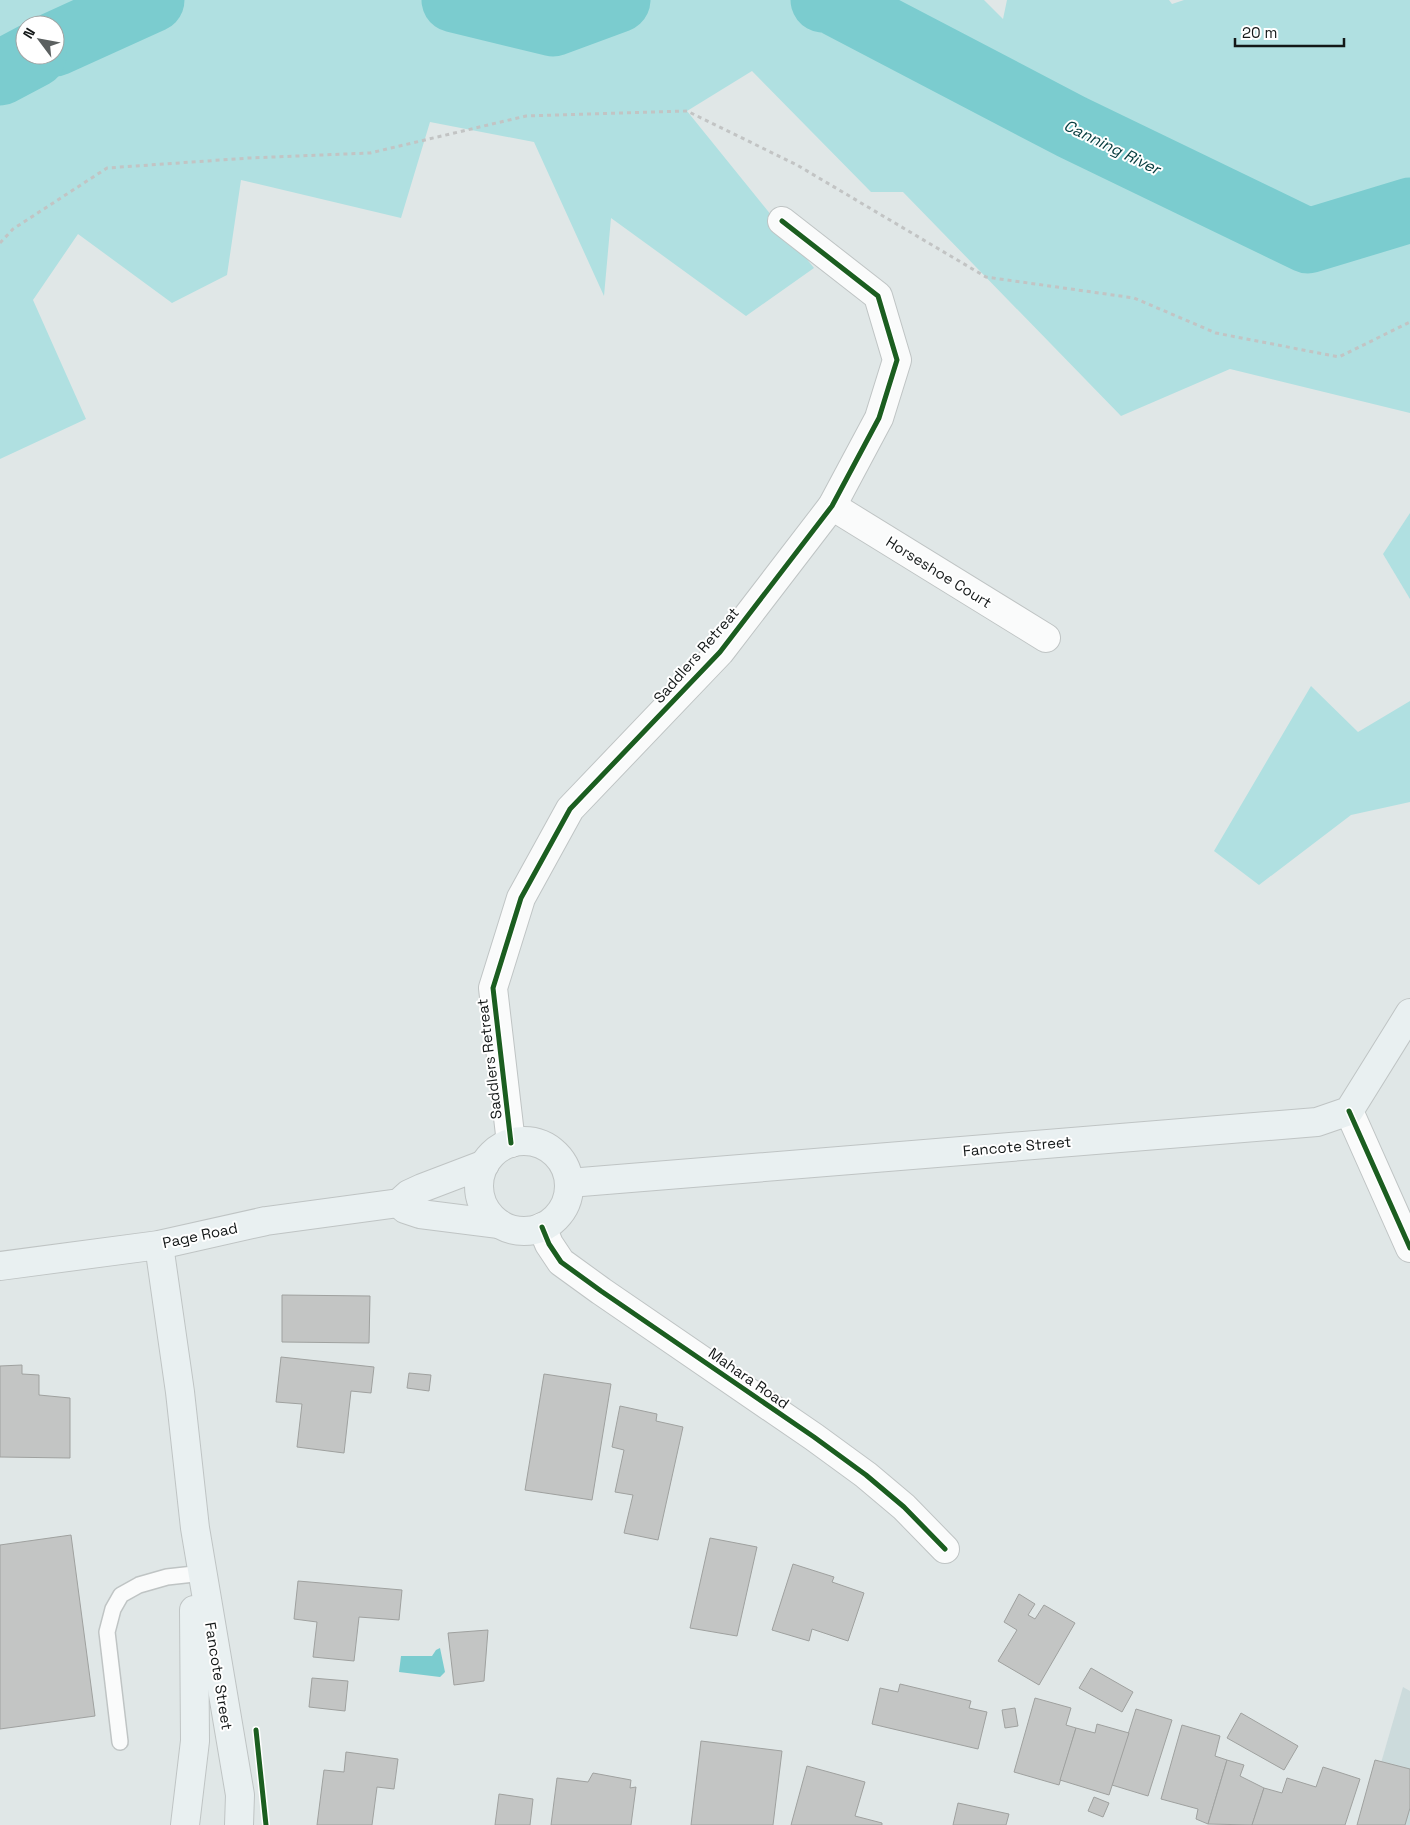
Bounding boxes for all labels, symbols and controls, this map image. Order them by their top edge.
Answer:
north arrow [15,15,65,65]
scale bar [1235,15,1344,47]
text: 20 m [1242,23,1277,42]
text: N [19,24,39,42]
water label: Canning River [1060,115,1166,180]
street label: Horseshoe Court [883,532,995,612]
street label: Saddlers Retreat [649,603,743,707]
street label: Saddlers Retreat [472,998,506,1120]
street label: Fancote Street [962,1132,1072,1160]
street label: Page Road [161,1218,239,1252]
street label: Mahara Road [705,1343,793,1413]
street label: Fancote Street [201,1621,237,1731]

